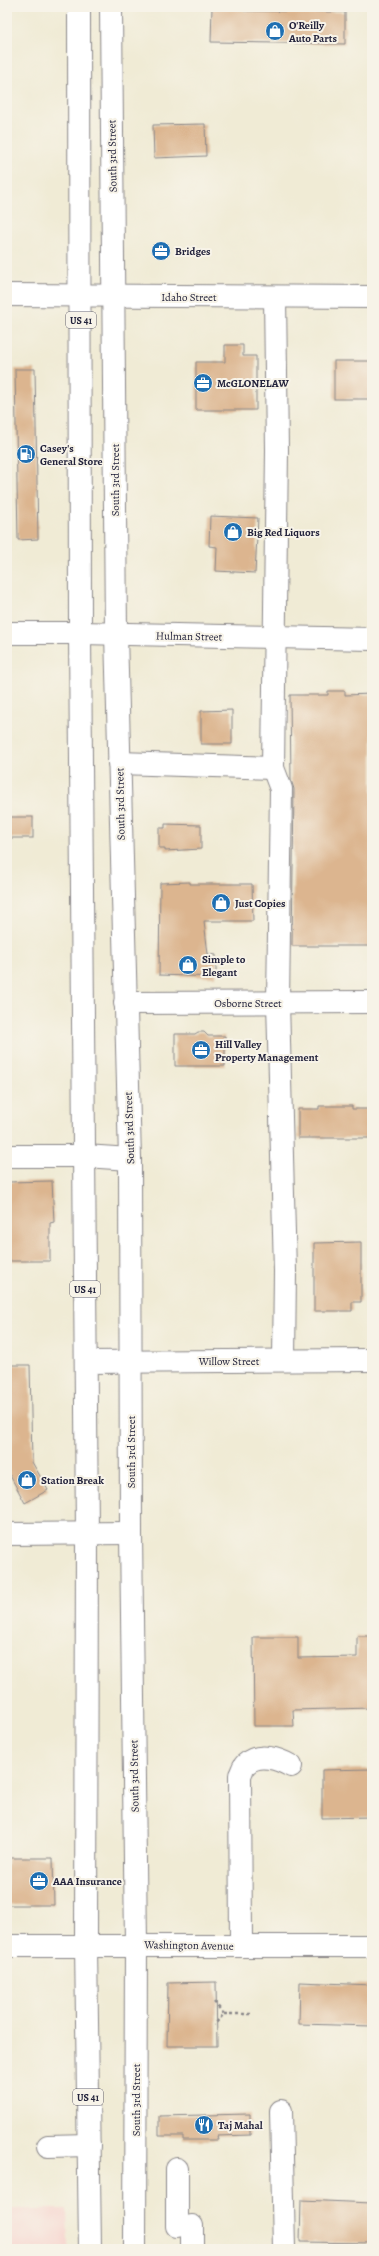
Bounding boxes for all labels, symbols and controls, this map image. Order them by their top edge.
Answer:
place label: O'Reilly Auto Parts [288,18,338,46]
shop icon: O'Reilly Auto Parts [264,20,286,42]
street label: South 3rd Street [104,119,121,192]
office icon: Bridges [150,240,172,262]
place label: Bridges [175,244,211,259]
street label: Idaho Street [161,290,217,305]
road number: US 41 [66,312,96,328]
office icon: McGLONELAW [192,372,214,394]
place label: McGLONELAW [217,376,289,391]
place label: Casey's General Store [40,441,103,469]
fuel station icon: Casey's General Store [15,443,37,465]
street label: South 3rd Street [108,443,123,516]
shop icon: Big Red Liquors [222,521,244,543]
place label: Big Red Liquors [247,525,320,540]
street label: Hulman Street [156,628,223,645]
street label: South 3rd Street [112,767,129,840]
shop icon: Just Copies [210,892,232,914]
place label: Just Copies [235,896,286,911]
place label: Simple to Elegant [202,952,246,980]
shop icon: Simple to Elegant [177,954,199,976]
street label: Osborne Street [214,996,282,1011]
place label: Hill Valley Property Management [215,1037,319,1065]
office icon: Hill Valley Property Management [190,1039,212,1061]
street label: South 3rd Street [121,1091,138,1164]
road number: US 41 [70,1281,100,1297]
street label: Willow Street [198,1354,260,1369]
street label: South 3rd Street [124,1415,139,1488]
shop icon: Station Break [16,1469,38,1491]
place label: Station Break [41,1473,104,1488]
street label: South 3rd Street [126,1739,143,1812]
office icon: AAA Insurance [28,1870,50,1892]
place label: AAA Insurance [52,1874,122,1889]
street label: Washington Avenue [143,1937,234,1954]
street label: South 3rd Street [129,2063,144,2136]
road number: US 41 [73,2089,103,2105]
restaurant icon: Taj Mahal [193,2114,215,2136]
place label: Taj Mahal [218,2118,263,2133]

